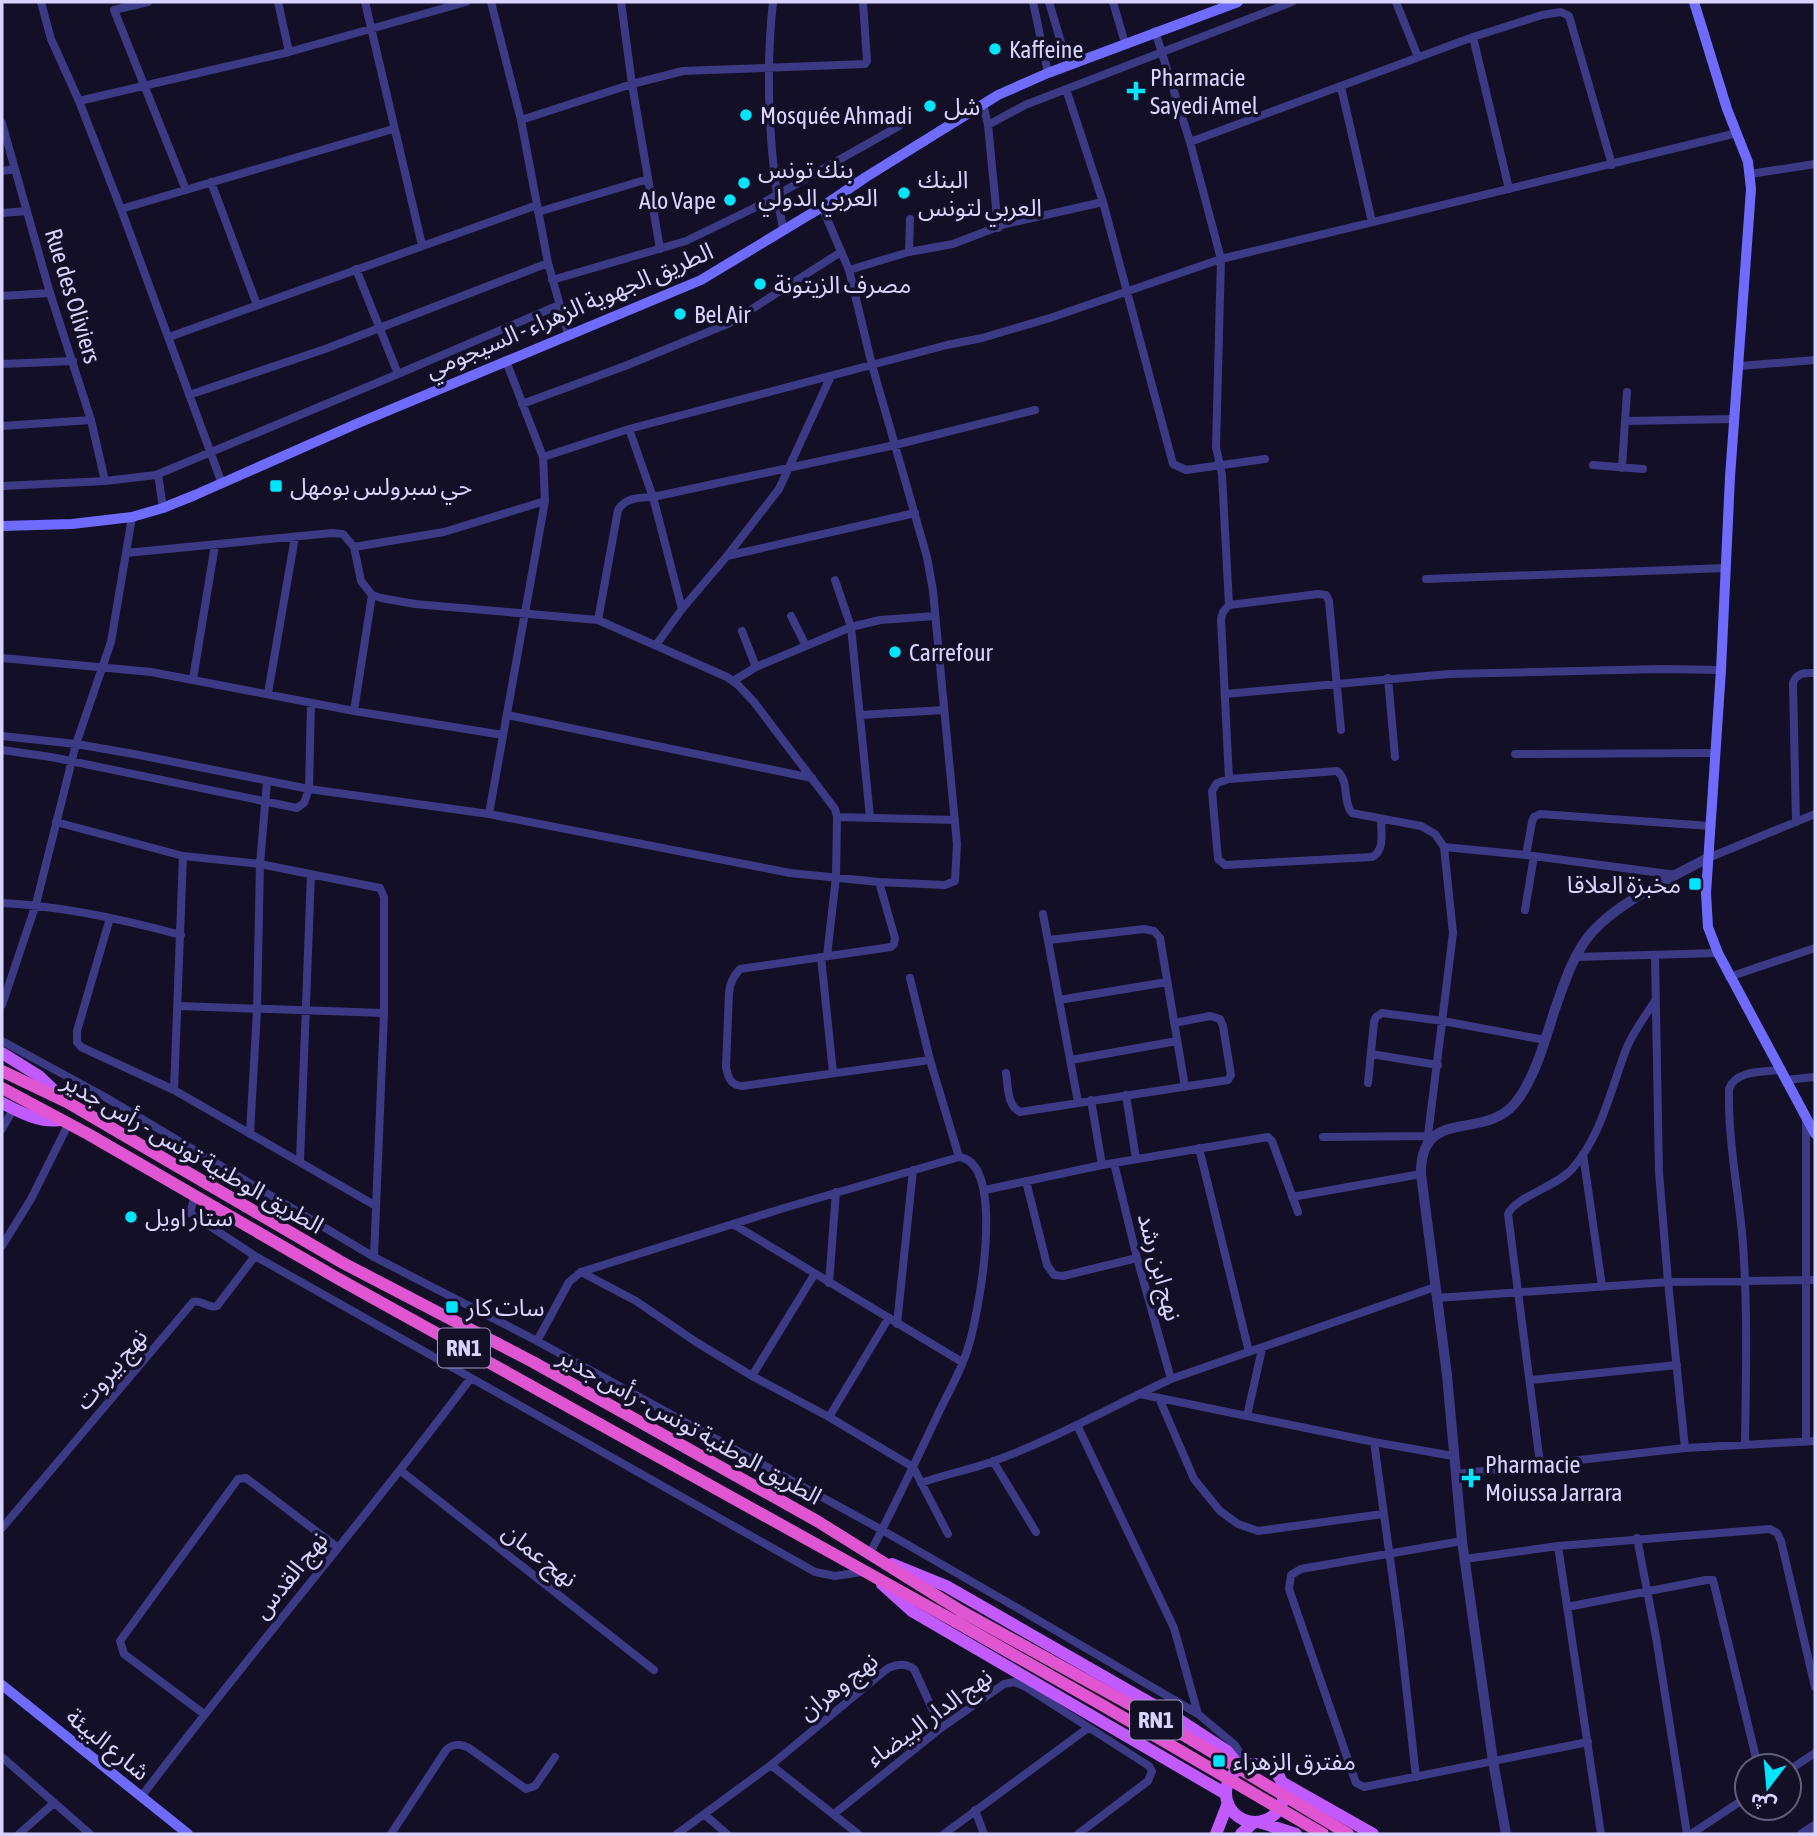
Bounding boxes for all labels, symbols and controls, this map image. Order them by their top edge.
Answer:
place label: Kaffeine [1009,36,1083,63]
marker: Kaffeine [987,41,1003,57]
place label: Pharmacie Sayedi Amel [1150,64,1259,119]
marker: Pharmacie Sayedi Amel [1128,83,1144,99]
place label: شل [944,93,980,120]
marker: شل [922,98,938,114]
place label: Mosquée Ahmadi [760,102,913,129]
marker: Mosquée Ahmadi [738,107,754,123]
place label: بنك تونس العربي الدولي [758,156,878,216]
place label: البنك العربي لتونس [918,166,1042,226]
marker: بنك تونس العربي الدولي [736,175,752,191]
marker: البنك العربي لتونس [896,185,912,201]
place label: Alo Vape [639,187,716,214]
marker: Alo Vape [722,192,738,208]
street label: Rue des Oliviers [40,225,106,367]
street label: الطريق الجهوية الزهراء - السيجومي [421,237,719,388]
place label: مصرف الزيتونة [774,271,911,299]
marker: مصرف الزيتونة [752,276,768,292]
place label: Bel Air [694,301,751,328]
marker: Bel Air [672,306,688,322]
place label: حي سبرولس بومهل [290,473,472,505]
marker: حي سبرولس بومهل [268,478,284,494]
place label: Carrefour [909,639,994,666]
marker: Carrefour [887,644,903,660]
place label: مخبزة العلاقا [1567,871,1681,899]
marker: مخبزة العلاقا [1687,876,1703,892]
street label: الطريق الوطنية تونس - رأس جدير [56,1065,329,1241]
place label: ستار اويل [145,1204,233,1232]
marker: ستار اويل [123,1209,139,1225]
street label: نهج ابن رشد [1129,1210,1187,1325]
place label: سات كار [465,1294,545,1322]
marker: سات كار [444,1299,460,1315]
street label: نهج بيروت [69,1323,156,1417]
road number: RN1 [438,1329,490,1368]
street label: الطريق الوطنية تونس - رأس جدير [552,1340,827,1512]
place label: Pharmacie Moiussa Jarrara [1485,1451,1622,1506]
marker: Pharmacie Moiussa Jarrara [1463,1470,1479,1486]
street label: نهج عمان [495,1518,583,1596]
street label: نهج القدس [247,1526,336,1626]
street label: نهج وهران [793,1647,885,1728]
street label: نهج الدار البيضاء [861,1662,999,1775]
road number: RN1 [1130,1700,1182,1740]
street label: شارع البيئة [58,1702,155,1789]
place label: مفترق الزهراء [1233,1748,1356,1776]
north arrow [1733,1752,1803,1822]
marker: مفترق الزهراء [1211,1753,1227,1769]
text: ش [1748,1789,1779,1818]

